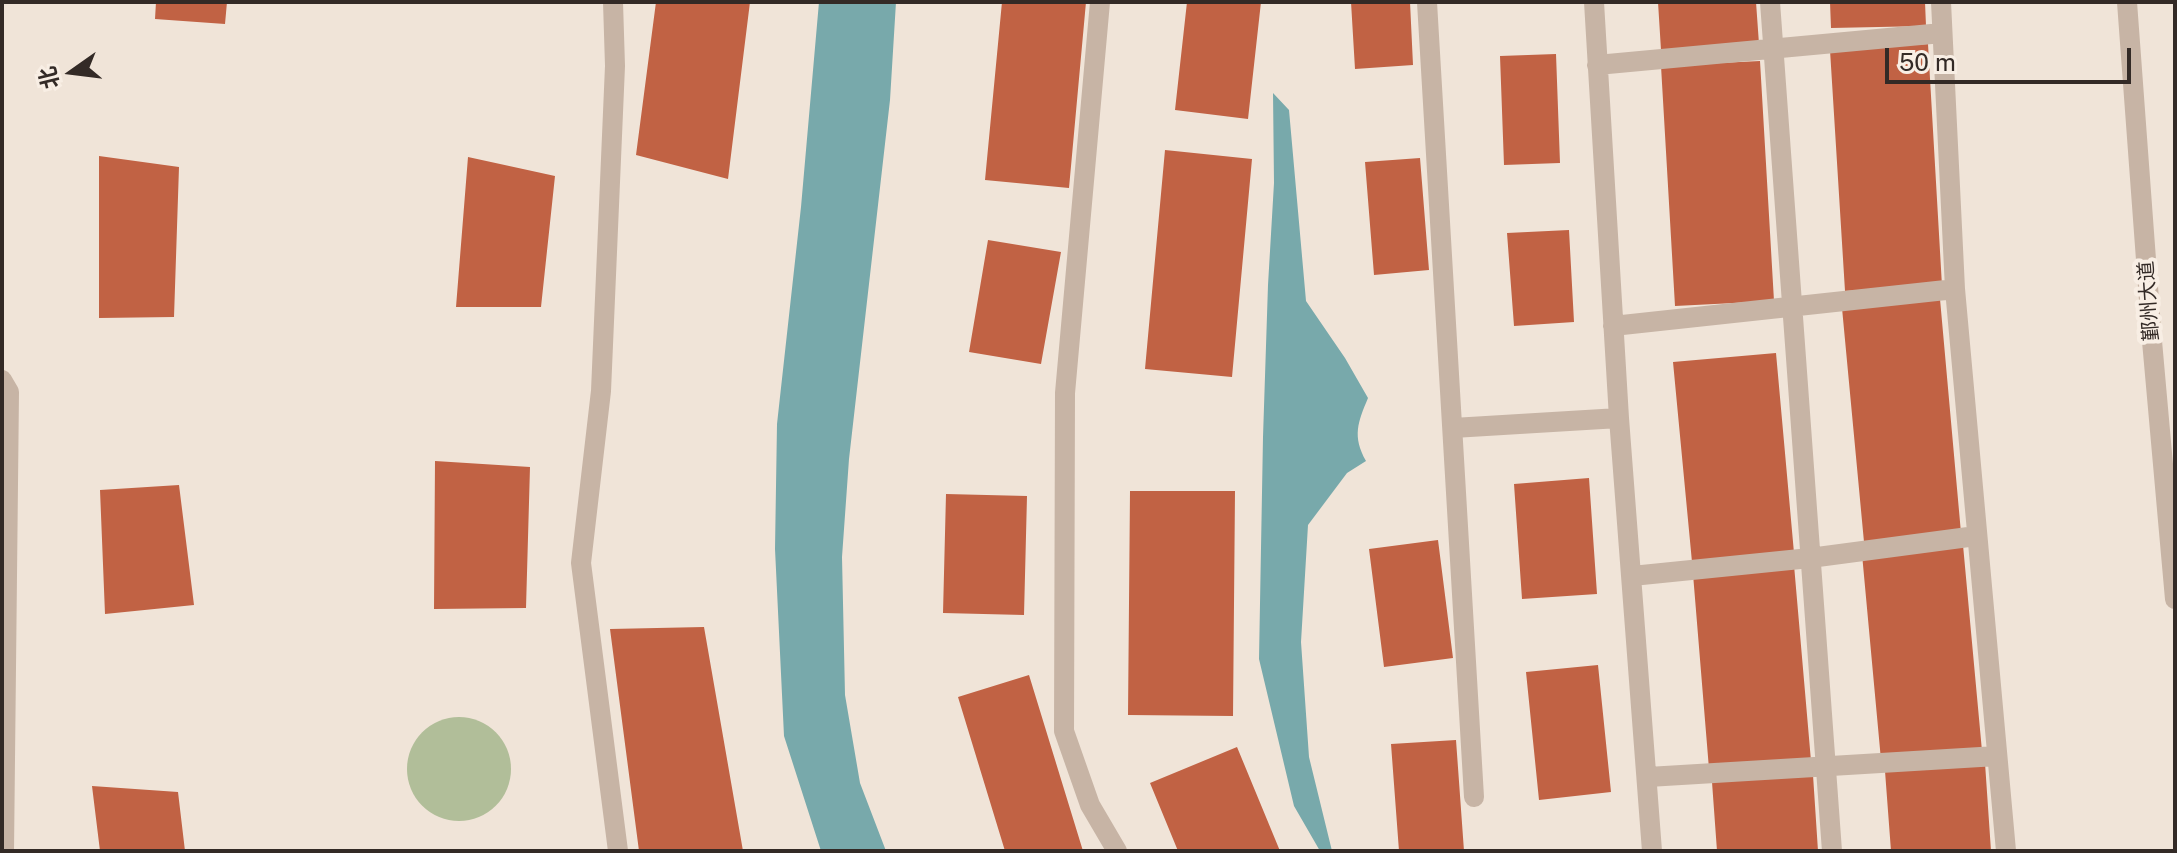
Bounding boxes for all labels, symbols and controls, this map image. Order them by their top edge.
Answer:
north arrow [32,32,112,112]
scale bar [1889,32,2135,82]
text: 50 m [1899,48,1956,76]
text: 北 [33,64,64,92]
street label: 鄞州大道 [2134,260,2164,342]

